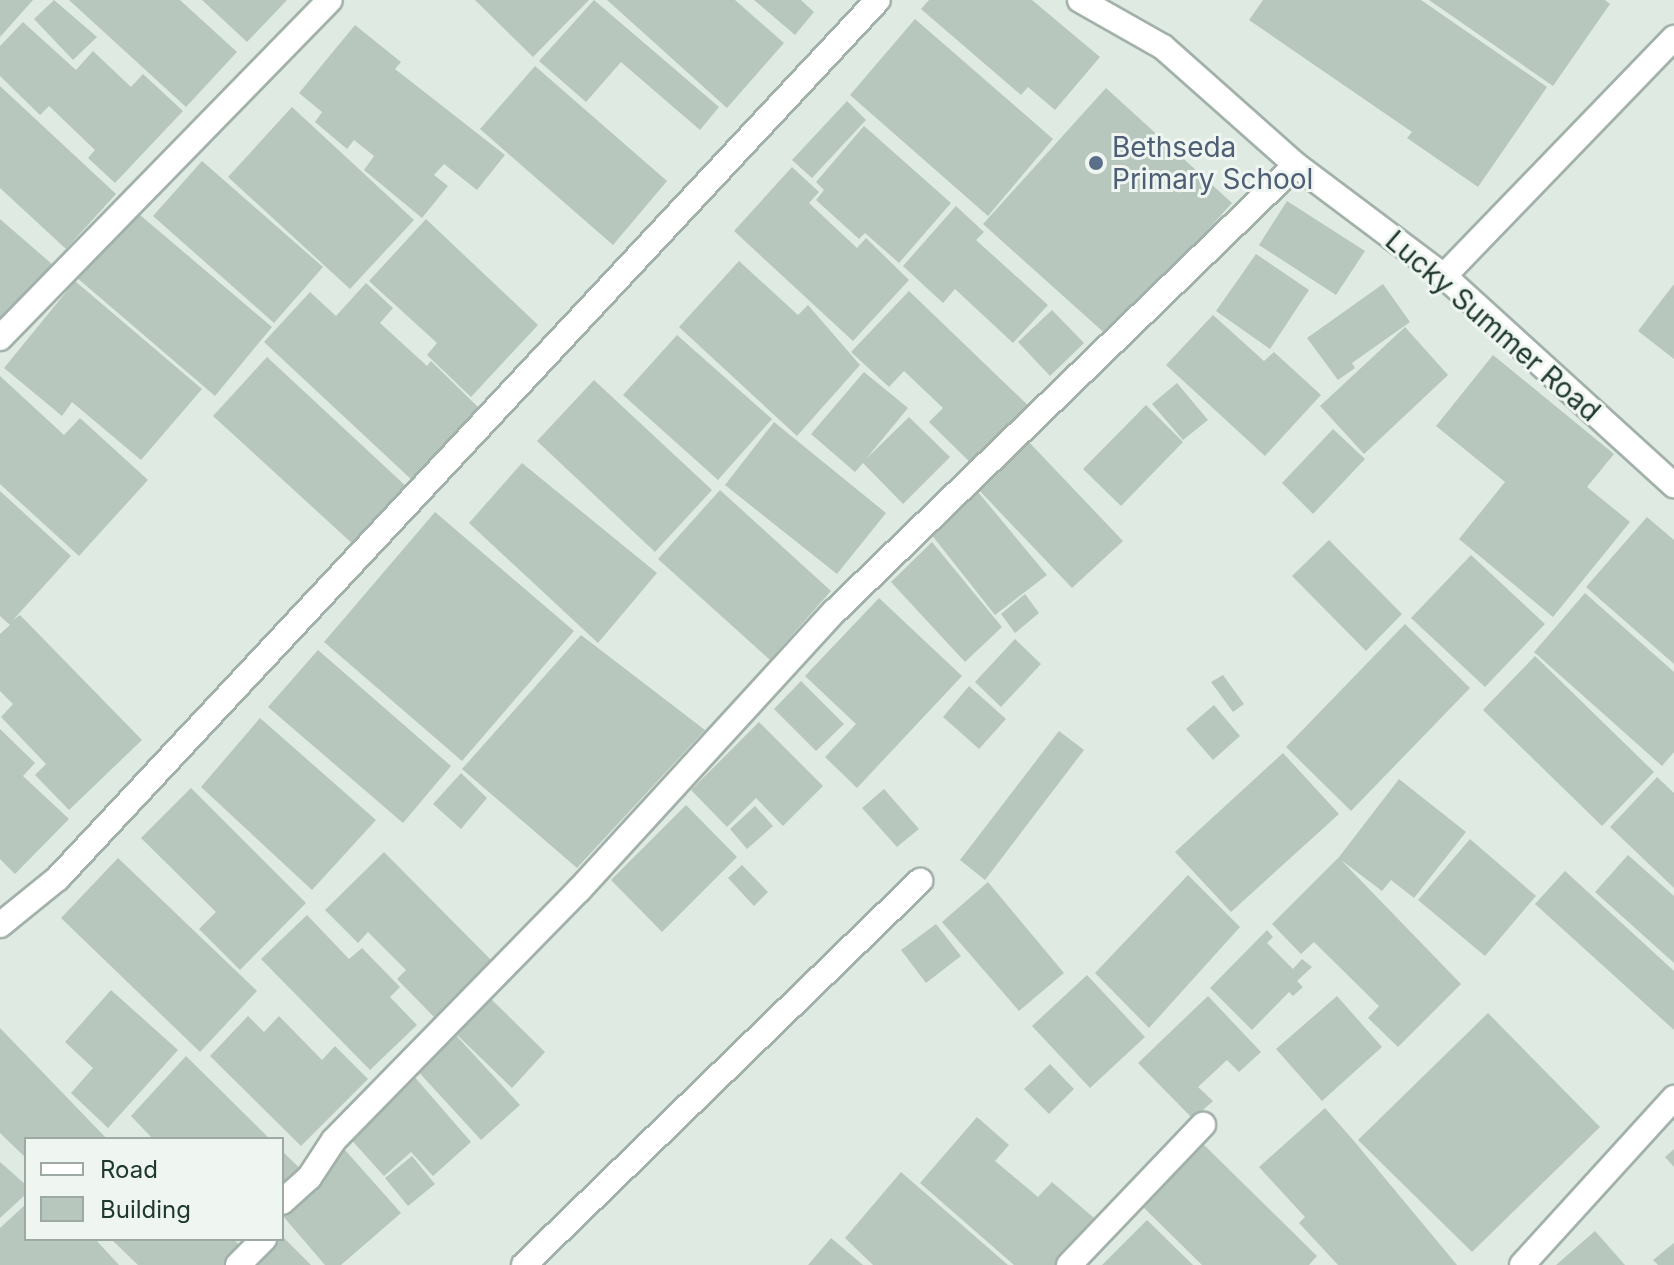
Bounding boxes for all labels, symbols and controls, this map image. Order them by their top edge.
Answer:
place label: Bethseda Primary School [1112,130,1313,196]
marker: Bethseda Primary School [1087,154,1105,172]
street label: Lucky Summer Road [1379,224,1607,428]
legend [24,1137,284,1241]
text: Road [100,1155,158,1184]
text: Building [100,1195,191,1224]

